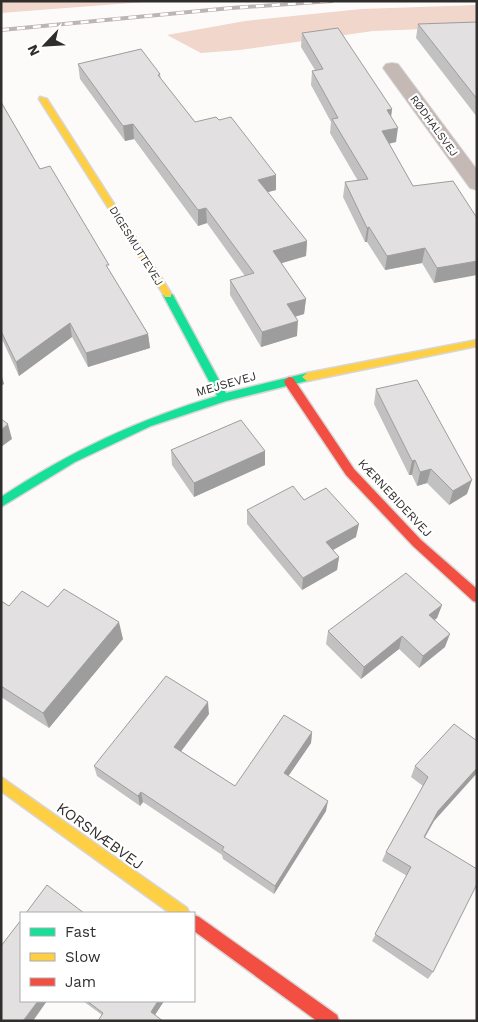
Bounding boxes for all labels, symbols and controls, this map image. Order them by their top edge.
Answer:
north arrow [20,20,70,70]
text: N [24,42,43,59]
street label: RØDHALSVEJ [407,93,461,159]
street label: DIGESMUTTEVEJ [106,204,166,288]
street label: MEJSEVEJ [194,369,258,399]
street label: KÆRNEBIDERVEJ [355,456,435,540]
street label: KORSNÆBVEJ [53,799,147,873]
legend [20,912,195,1002]
text: Fast [65,923,97,941]
text: Slow [65,948,101,966]
text: Jam [65,973,96,991]

